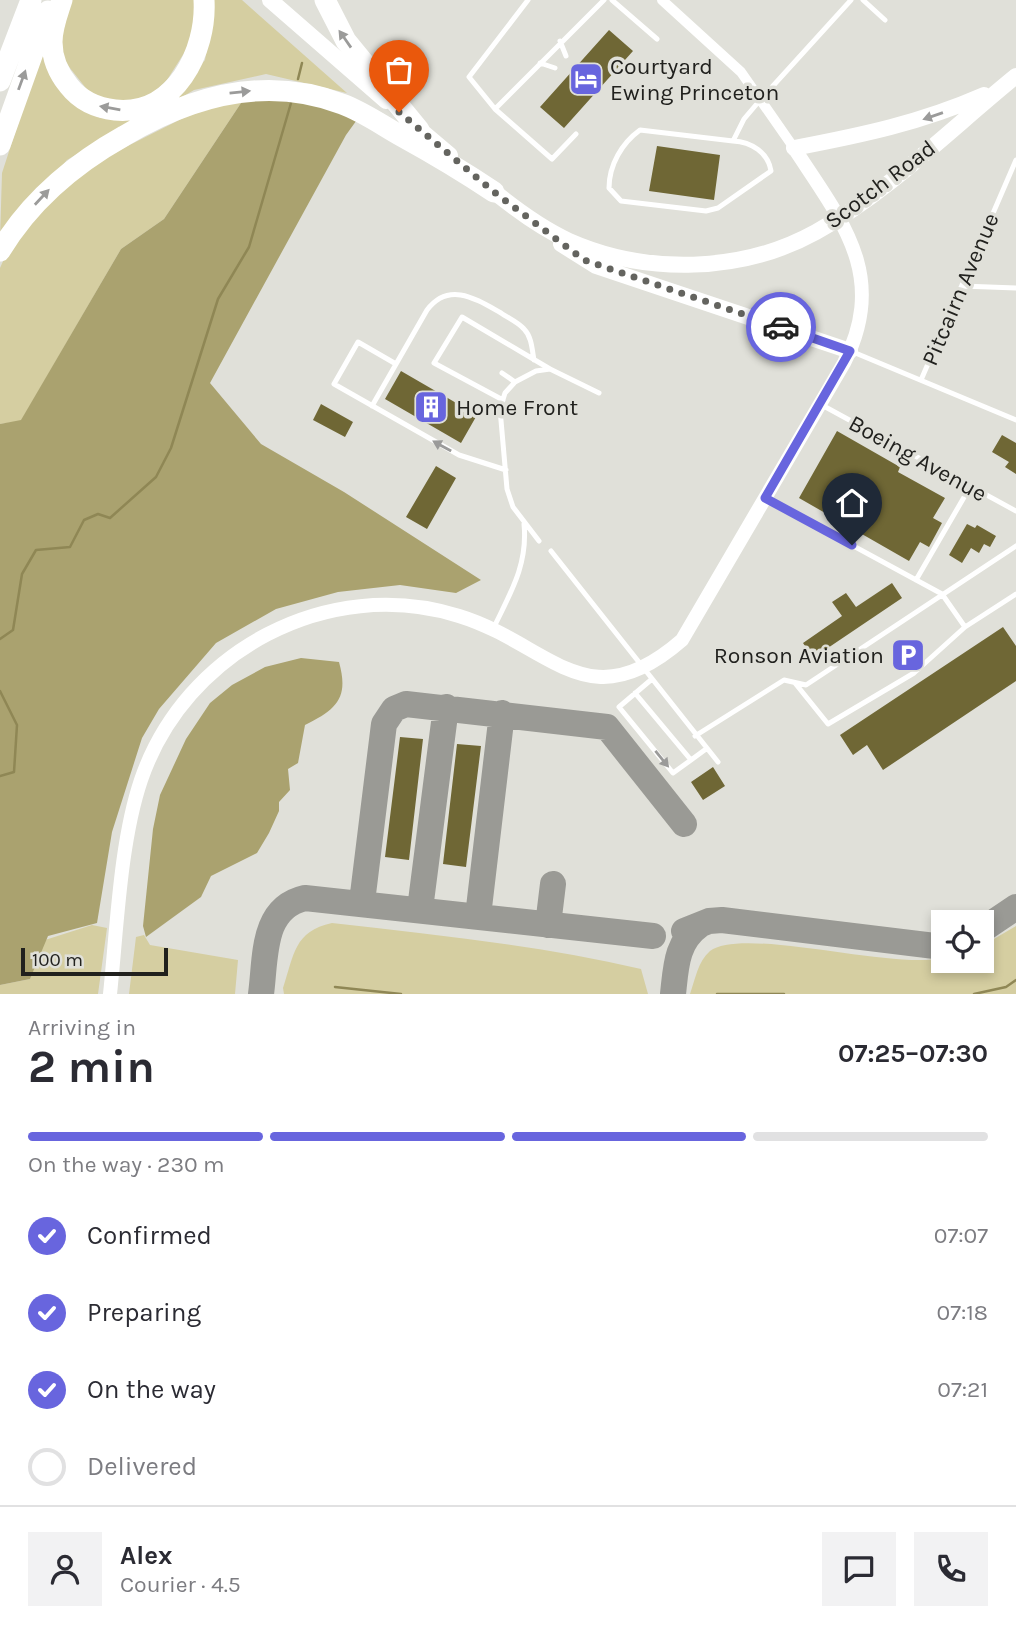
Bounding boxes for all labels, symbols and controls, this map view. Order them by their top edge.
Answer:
one-way arrow [338,30,352,48]
pin [369,40,429,112]
icon: bag [380,51,418,89]
place label: Courtyard Ewing Princeton [610,53,779,106]
hotel icon: Courtyard Ewing Princeton [567,60,605,98]
one-way arrow [17,69,28,90]
one-way arrow [229,86,251,97]
one-way arrow [99,102,121,113]
one-way arrow [922,112,943,122]
street label: Scotch Road [820,134,941,235]
one-way arrow [34,189,50,206]
street label: Pitcairn Avenue [916,209,1005,369]
courier [746,292,816,362]
icon: car [762,308,800,346]
building icon: Home Front [412,388,450,426]
place label: Home Front [456,394,579,421]
street label: Boeing Avenue [844,409,991,507]
one-way arrow [433,440,452,452]
pin [822,473,882,545]
icon: home [833,484,871,522]
parking icon: Ronson Aviation [889,636,927,674]
place label: Ronson Aviation [714,642,884,669]
one-way arrow [654,751,669,768]
map controls [931,910,994,973]
button: locate [931,910,994,973]
scale bar [21,945,168,977]
text: 100 m [32,949,83,971]
text: Arriving in [28,1014,136,1041]
text: 07:25–07:30 [838,1038,988,1069]
text: 2 min [28,1040,155,1094]
text: On the way · 230 m [28,1151,225,1178]
icon: check [28,1217,66,1255]
text: Confirmed [87,1220,212,1251]
text: 07:07 [934,1222,988,1249]
icon: check [28,1294,66,1332]
text: Preparing [87,1297,201,1328]
text: 07:18 [937,1299,988,1326]
icon: check [28,1371,66,1409]
text: On the way [87,1374,216,1405]
text: 07:21 [937,1376,988,1403]
text: Delivered [87,1451,197,1482]
button: person [28,1532,102,1606]
button: chat [822,1532,896,1606]
button: phone [914,1532,988,1606]
text: Alex [120,1540,172,1571]
text: Courier · 4.5 [120,1571,241,1598]

